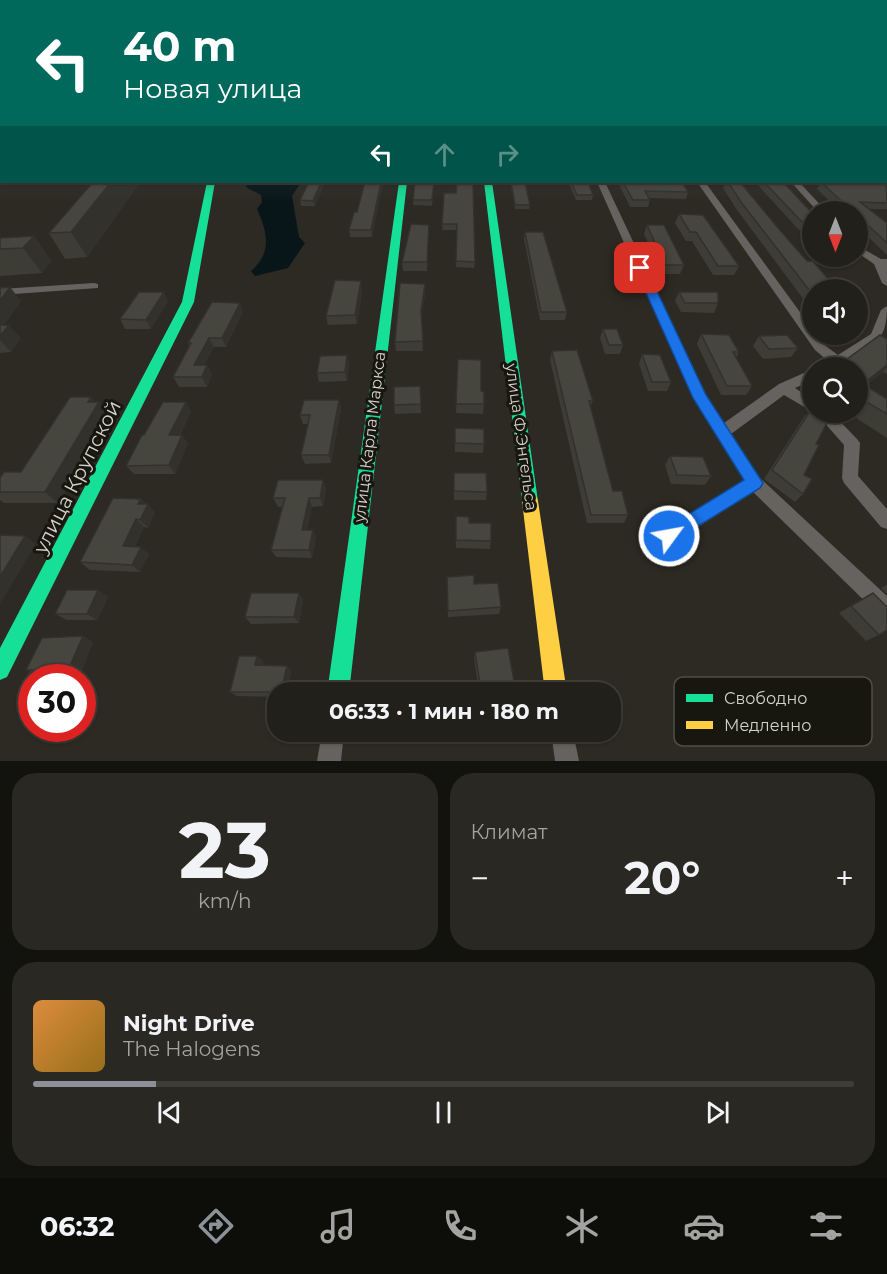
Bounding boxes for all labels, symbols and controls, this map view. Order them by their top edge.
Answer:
text: 40 m [123,20,236,72]
icon: left [24,24,102,102]
text: Новая улица [123,72,302,105]
icon: left [365,138,398,171]
icon: ahead [428,138,461,171]
icon: right [491,138,524,171]
north arrow [802,201,868,267]
map controls [802,201,868,423]
pin [614,242,665,293]
icon: arrive [623,251,656,284]
button: sound [802,279,868,345]
street label: улица Карла Маркса [349,351,389,525]
button: search [802,357,868,423]
street label: улица Ф.Энгельса [502,361,541,512]
street label: улица Крупской [28,396,126,558]
position arrow [637,504,701,568]
speed limit sign: 30 [18,664,96,742]
legend [674,677,872,746]
text: Свободно [724,689,807,708]
text: 06:33 · 1 мин · 180 m [329,698,559,725]
text: Медленно [724,716,811,735]
text: 23 [179,802,271,898]
text: Климат [471,820,548,844]
text: 20° [624,850,700,905]
text: − [471,858,489,898]
text: + [835,858,854,898]
text: km/h [198,889,251,913]
text: Night Drive [123,1010,255,1037]
text: The Halogens [123,1037,260,1061]
icon: previous [153,1096,186,1129]
icon: pause [427,1096,460,1129]
icon: next [701,1096,734,1129]
icon: directions [195,1205,237,1247]
icon: music [317,1205,359,1247]
icon: phone [439,1205,481,1247]
icon: climate [561,1205,603,1247]
icon: car [683,1205,725,1247]
icon: filters [805,1205,847,1247]
text: 06:32 [40,1210,114,1243]

